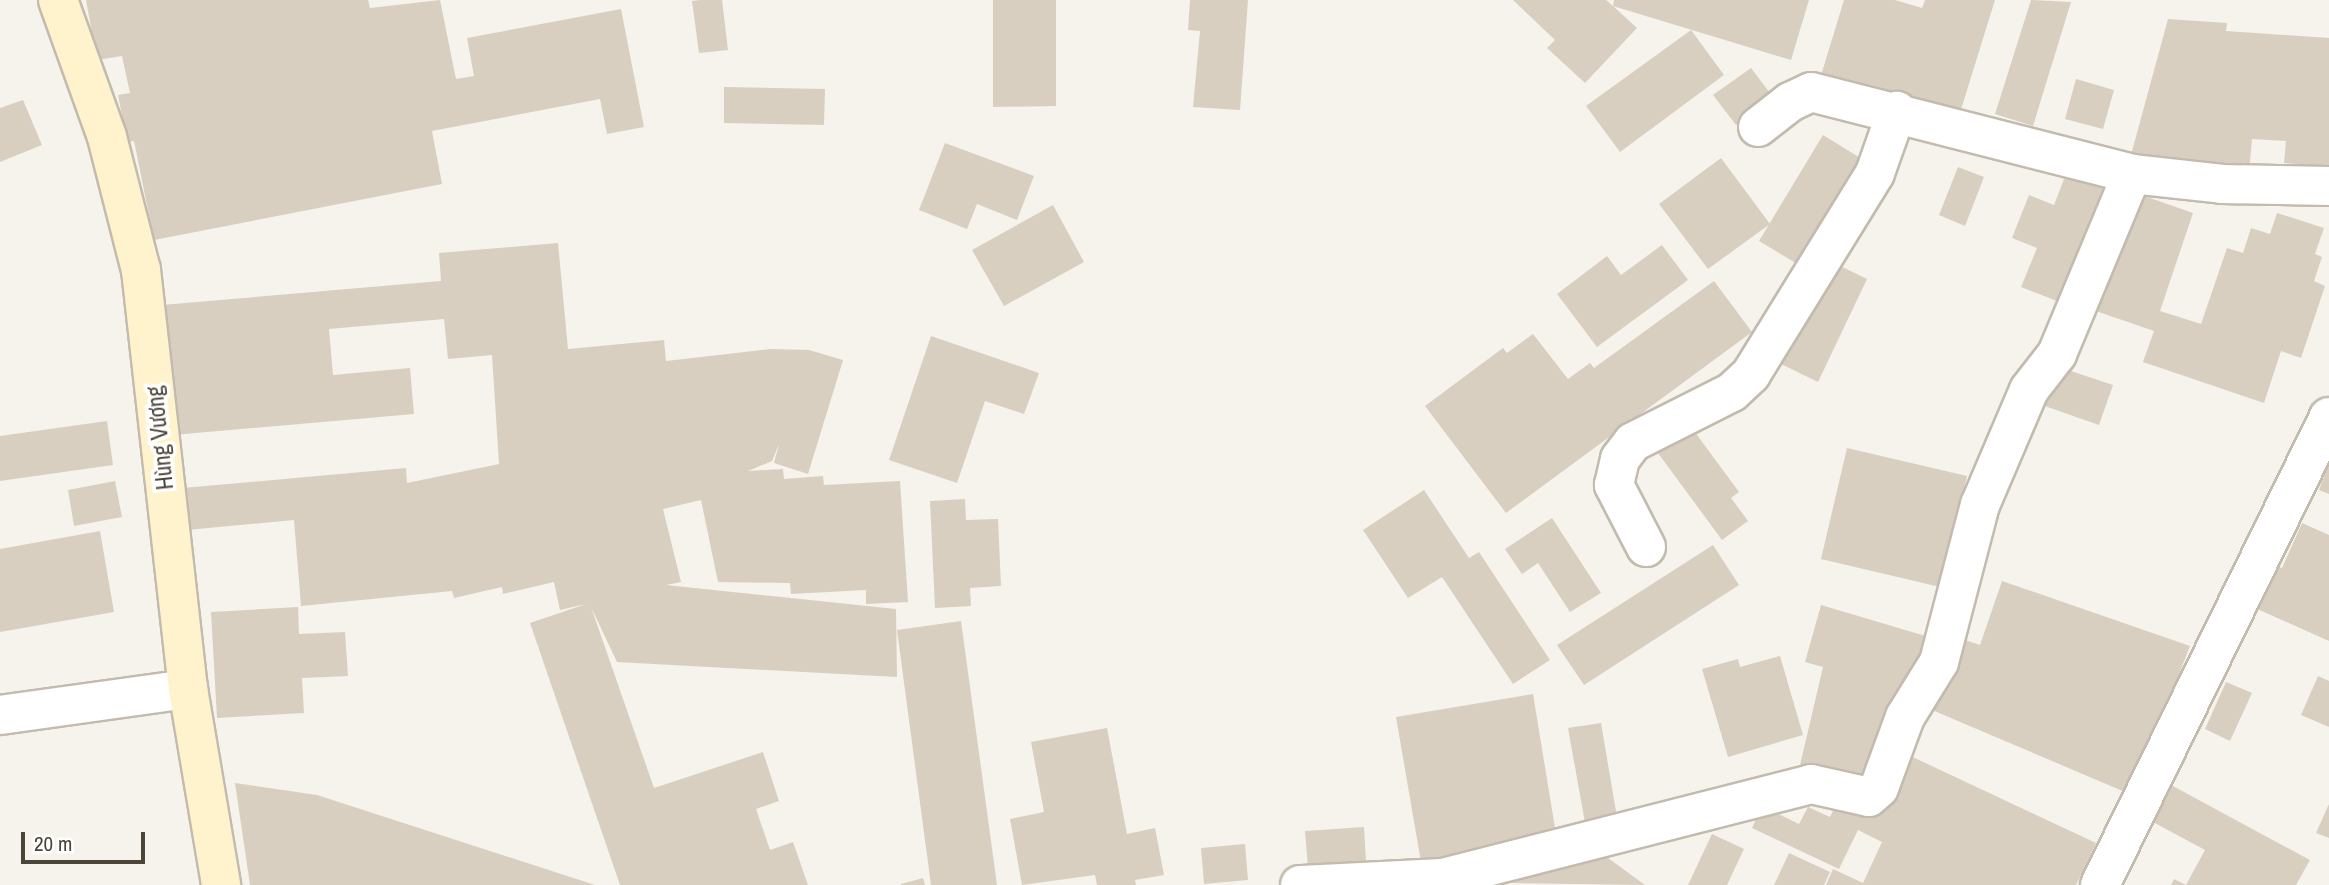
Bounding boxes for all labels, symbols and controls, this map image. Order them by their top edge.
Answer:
street label: Hùng Vương [141,385,179,491]
scale bar [24,818,149,862]
text: 20 m [34,829,72,858]

